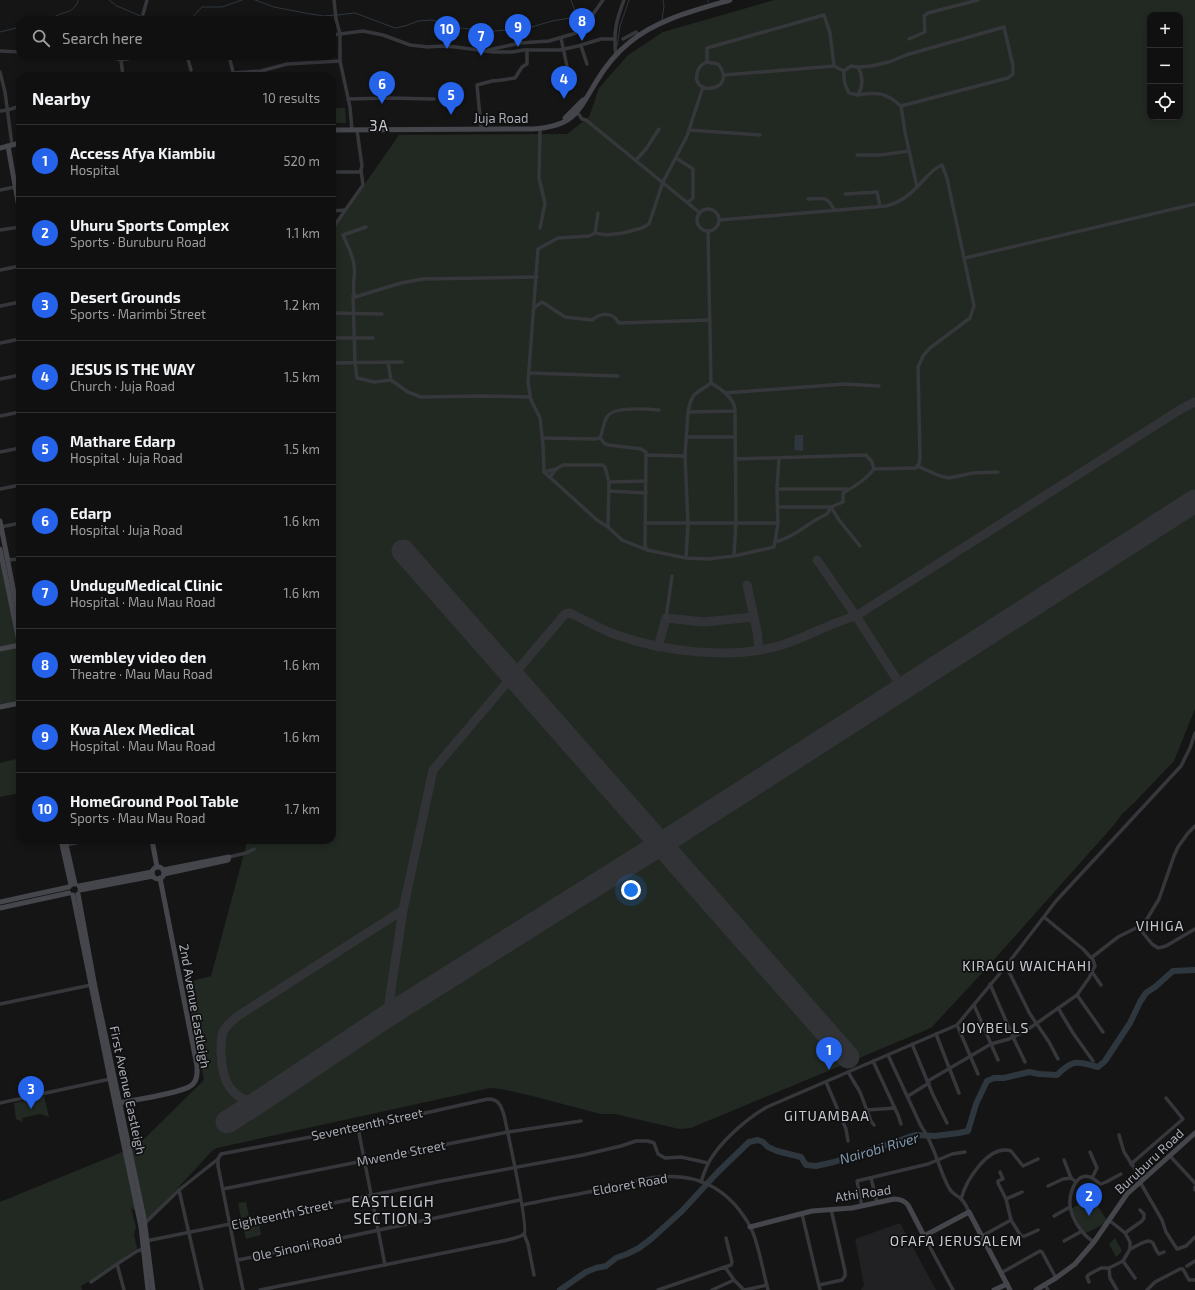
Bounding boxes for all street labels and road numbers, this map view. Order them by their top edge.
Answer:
street label: Juja Road [473,110,529,126]
street label: 2nd Avenue Eastleigh [176,942,214,1070]
street label: First Avenue Eastleigh [107,1024,149,1156]
street label: Seventeenth Street [310,1104,424,1144]
street label: Buruburu Road [1111,1125,1187,1197]
street label: Mwende Street [355,1137,447,1169]
street label: Eldoret Road [591,1170,669,1198]
street label: Athi Road [834,1181,892,1205]
street label: Eighteenth Street [230,1195,334,1233]
street label: Ole Sinoni Road [251,1230,343,1264]

